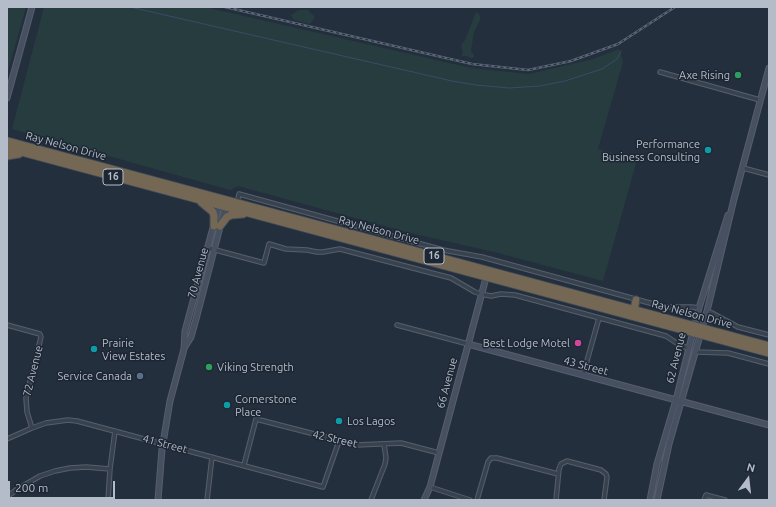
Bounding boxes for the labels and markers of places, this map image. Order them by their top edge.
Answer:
place label: Axe Rising [679,68,730,82]
marker: Axe Rising [733,70,743,80]
place label: Performance Business Consulting [602,137,700,163]
marker: Performance Business Consulting [703,145,713,155]
place label: Prairie View Estates [102,336,165,362]
place label: Best Lodge Motel [483,336,570,350]
marker: Best Lodge Motel [573,338,583,348]
marker: Prairie View Estates [89,344,99,354]
place label: Viking Strength [217,360,294,374]
marker: Viking Strength [204,362,214,372]
place label: Service Canada [58,369,132,383]
marker: Service Canada [135,371,145,381]
place label: Cornerstone Place [235,392,297,418]
marker: Cornerstone Place [222,400,232,410]
place label: Los Lagos [347,414,395,428]
marker: Los Lagos [334,416,344,426]

